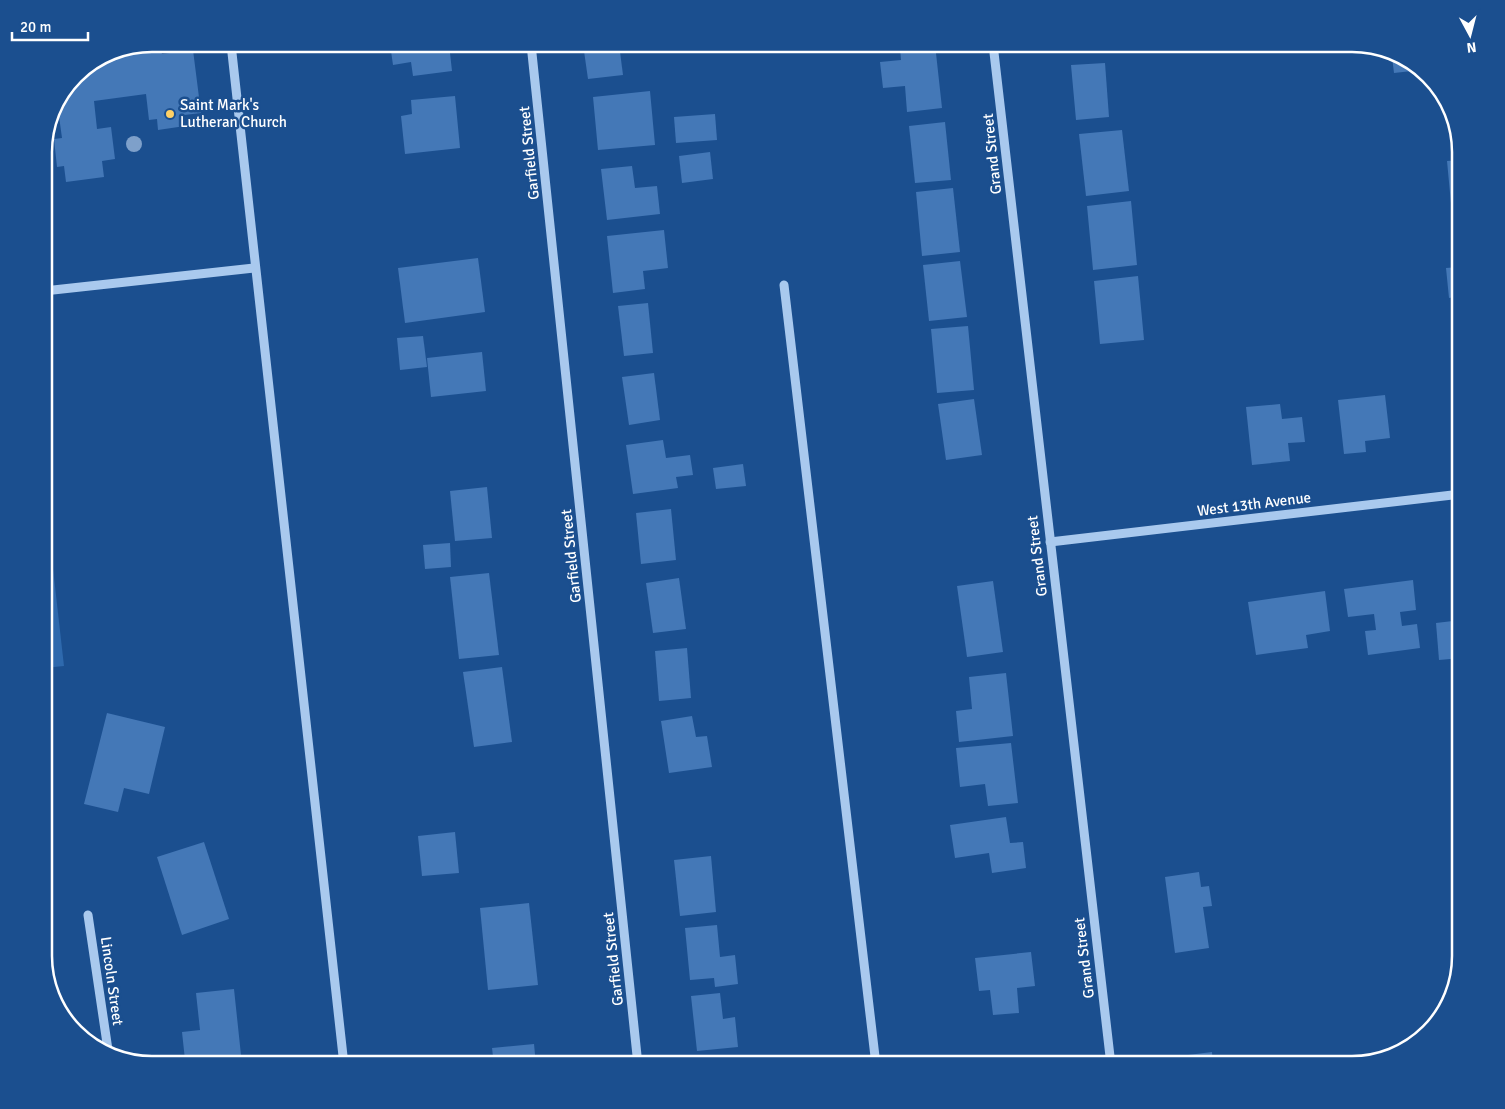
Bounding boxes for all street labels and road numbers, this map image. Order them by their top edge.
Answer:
street label: Garfield Street [515,105,543,201]
street label: Grand Street [979,113,1005,195]
street label: West 13th Avenue [1196,488,1312,520]
street label: Garfield Street [557,508,585,604]
street label: Grand Street [1023,515,1051,597]
street label: Garfield Street [599,911,627,1007]
street label: Grand Street [1070,917,1098,999]
street label: Lincoln Street [97,935,127,1027]

